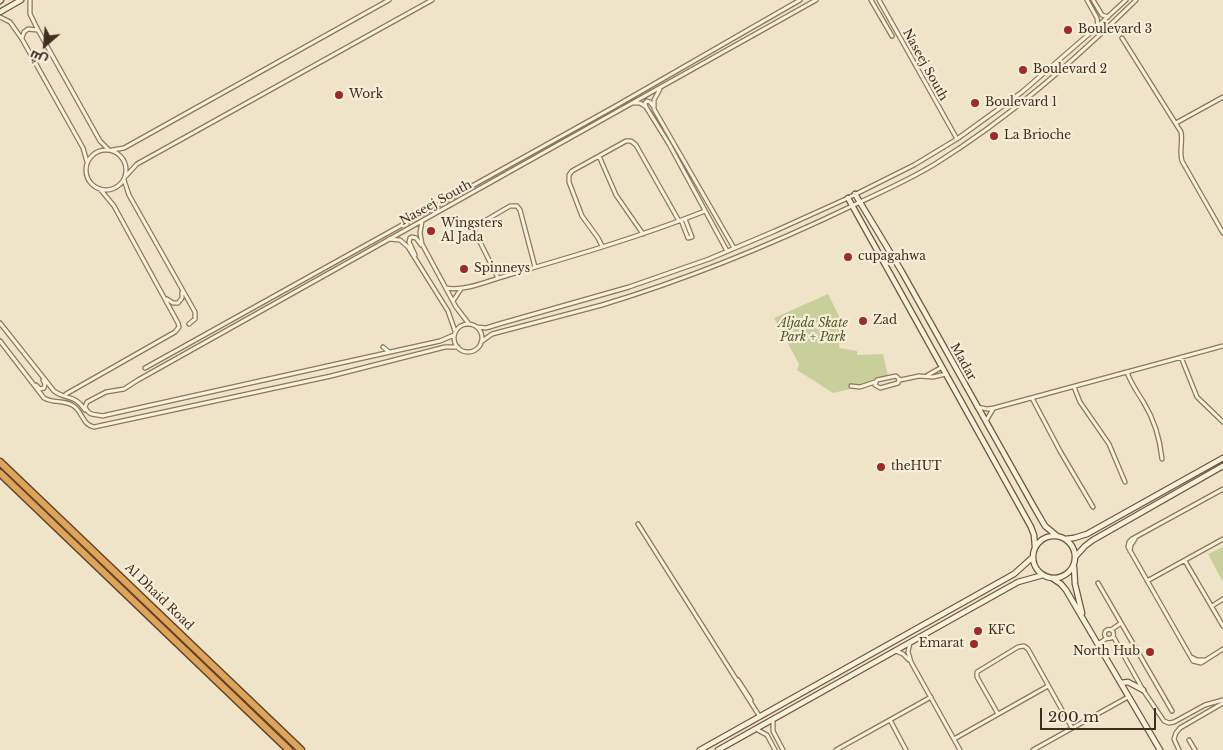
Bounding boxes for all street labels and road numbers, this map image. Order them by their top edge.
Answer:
street label: Naseej South [899,27,951,103]
street label: Naseej South [398,177,474,229]
street label: Madar [947,341,979,383]
street label: Al Dhaid Road [122,561,196,633]

